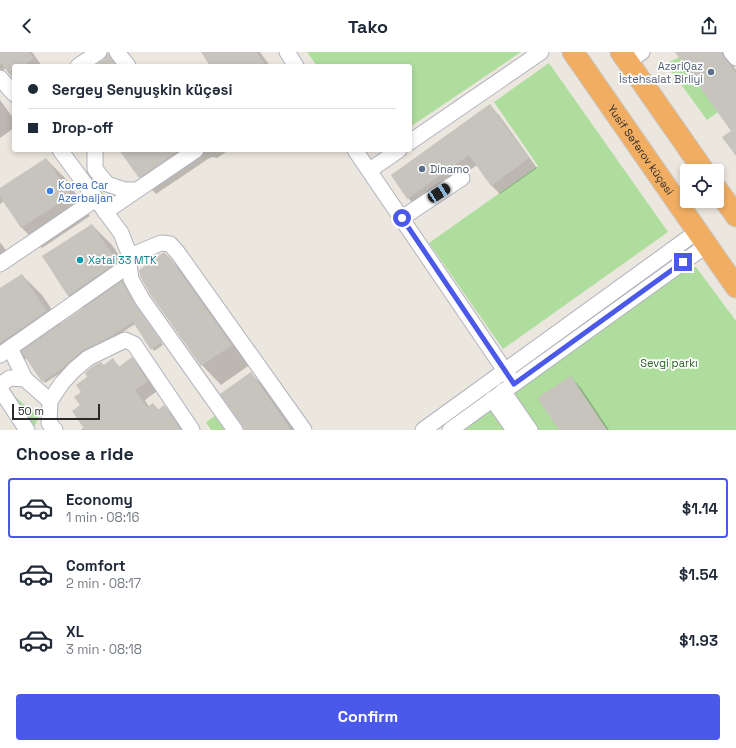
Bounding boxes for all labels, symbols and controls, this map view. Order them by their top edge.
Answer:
icon: back [16,15,38,37]
text: Tako [348,15,388,38]
icon: share [698,15,720,37]
place label: AzəriQaz İstehsalat Birliyi [619,59,703,86]
marker: AzəriQaz İstehsalat Birliyi [706,67,716,77]
text: Sergey Senyuşkin küçəsi [52,80,232,99]
street label: Yusif Səfərov küçəsi [605,102,677,198]
text: Drop-off [52,118,113,137]
place label: Dinamo [430,162,470,176]
marker: Dinamo [417,164,427,174]
map controls [680,164,724,208]
button: locate [680,164,724,208]
place label: Korea Car Azerbaijan [58,178,113,205]
car [426,181,452,205]
marker: Korea Car Azerbaijan [45,186,55,196]
route start [393,209,411,227]
place label: Xətai 33 MTK [88,253,157,267]
route end [674,253,692,271]
marker: Xətai 33 MTK [75,255,85,265]
park label: Sevgi parkı [640,356,698,370]
scale bar [12,402,100,421]
text: 50 m [18,404,44,418]
text: Choose a ride [16,442,134,465]
icon: car [18,490,54,526]
text: Economy [66,490,133,509]
text: $1.14 [682,499,718,518]
text: 1 min · 08:16 [66,509,139,526]
icon: car [18,556,54,592]
text: Comfort [66,556,126,575]
text: $1.54 [679,565,718,584]
text: 2 min · 08:17 [66,575,141,592]
icon: car [18,622,54,658]
text: XL [66,622,84,641]
text: $1.93 [679,631,718,650]
text: 3 min · 08:18 [66,641,142,658]
button: Confirm [16,694,720,740]

